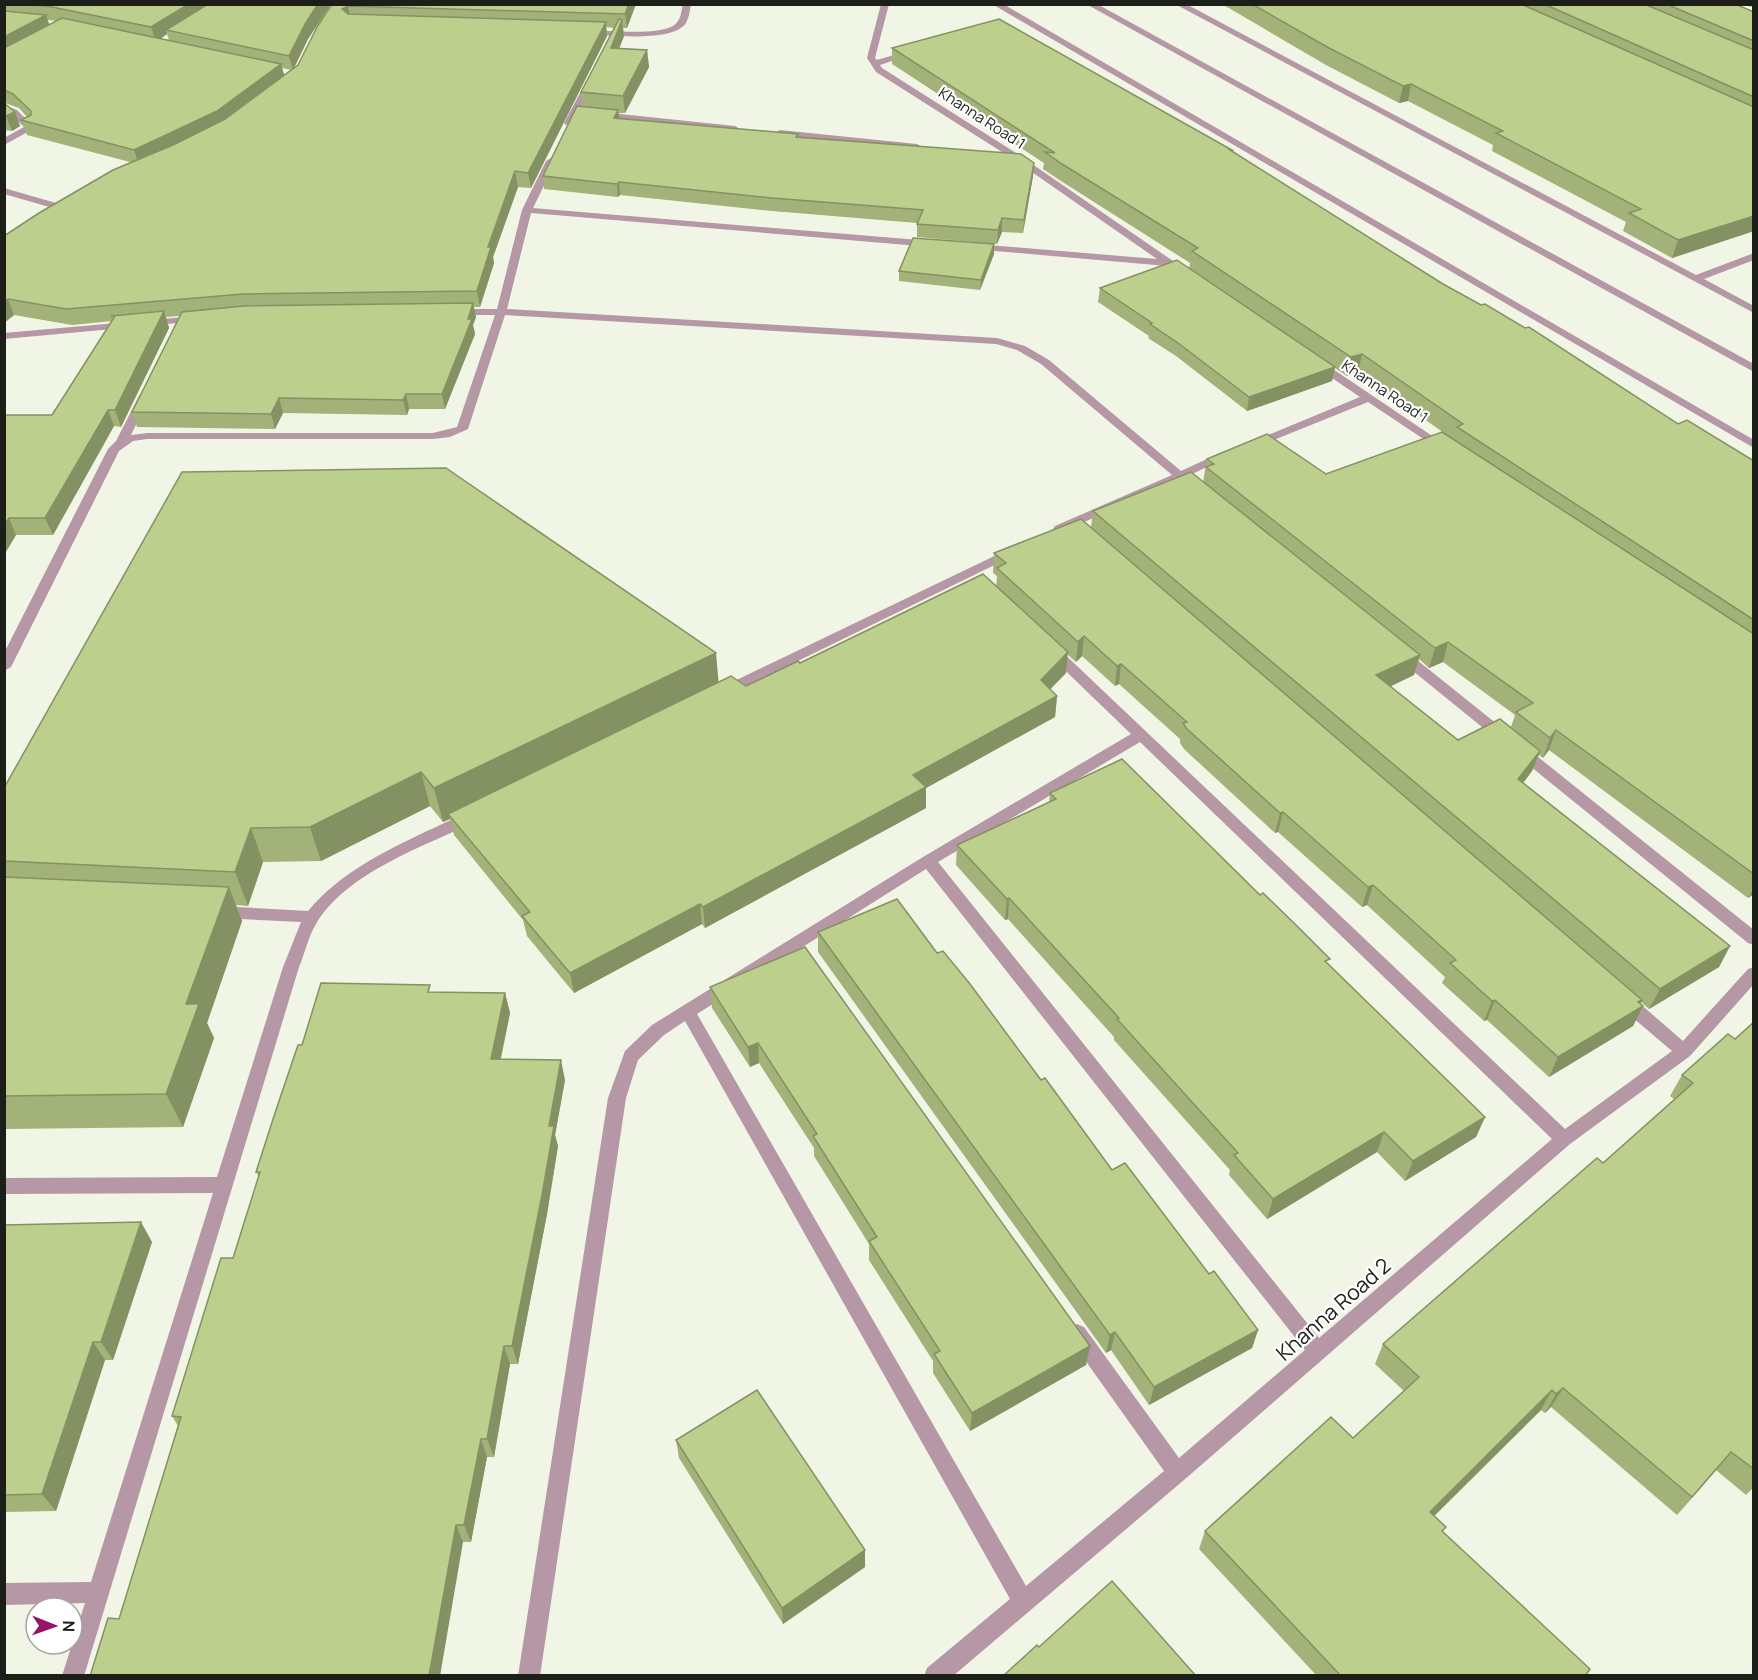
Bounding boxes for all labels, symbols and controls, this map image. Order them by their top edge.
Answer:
street label: Khanna Road 1 [934,82,1030,154]
street label: Khanna Road 1 [1338,354,1432,428]
street label: Khanna Road 2 [1270,1251,1396,1367]
north arrow [24,1596,84,1656]
text: N [58,1620,80,1632]

